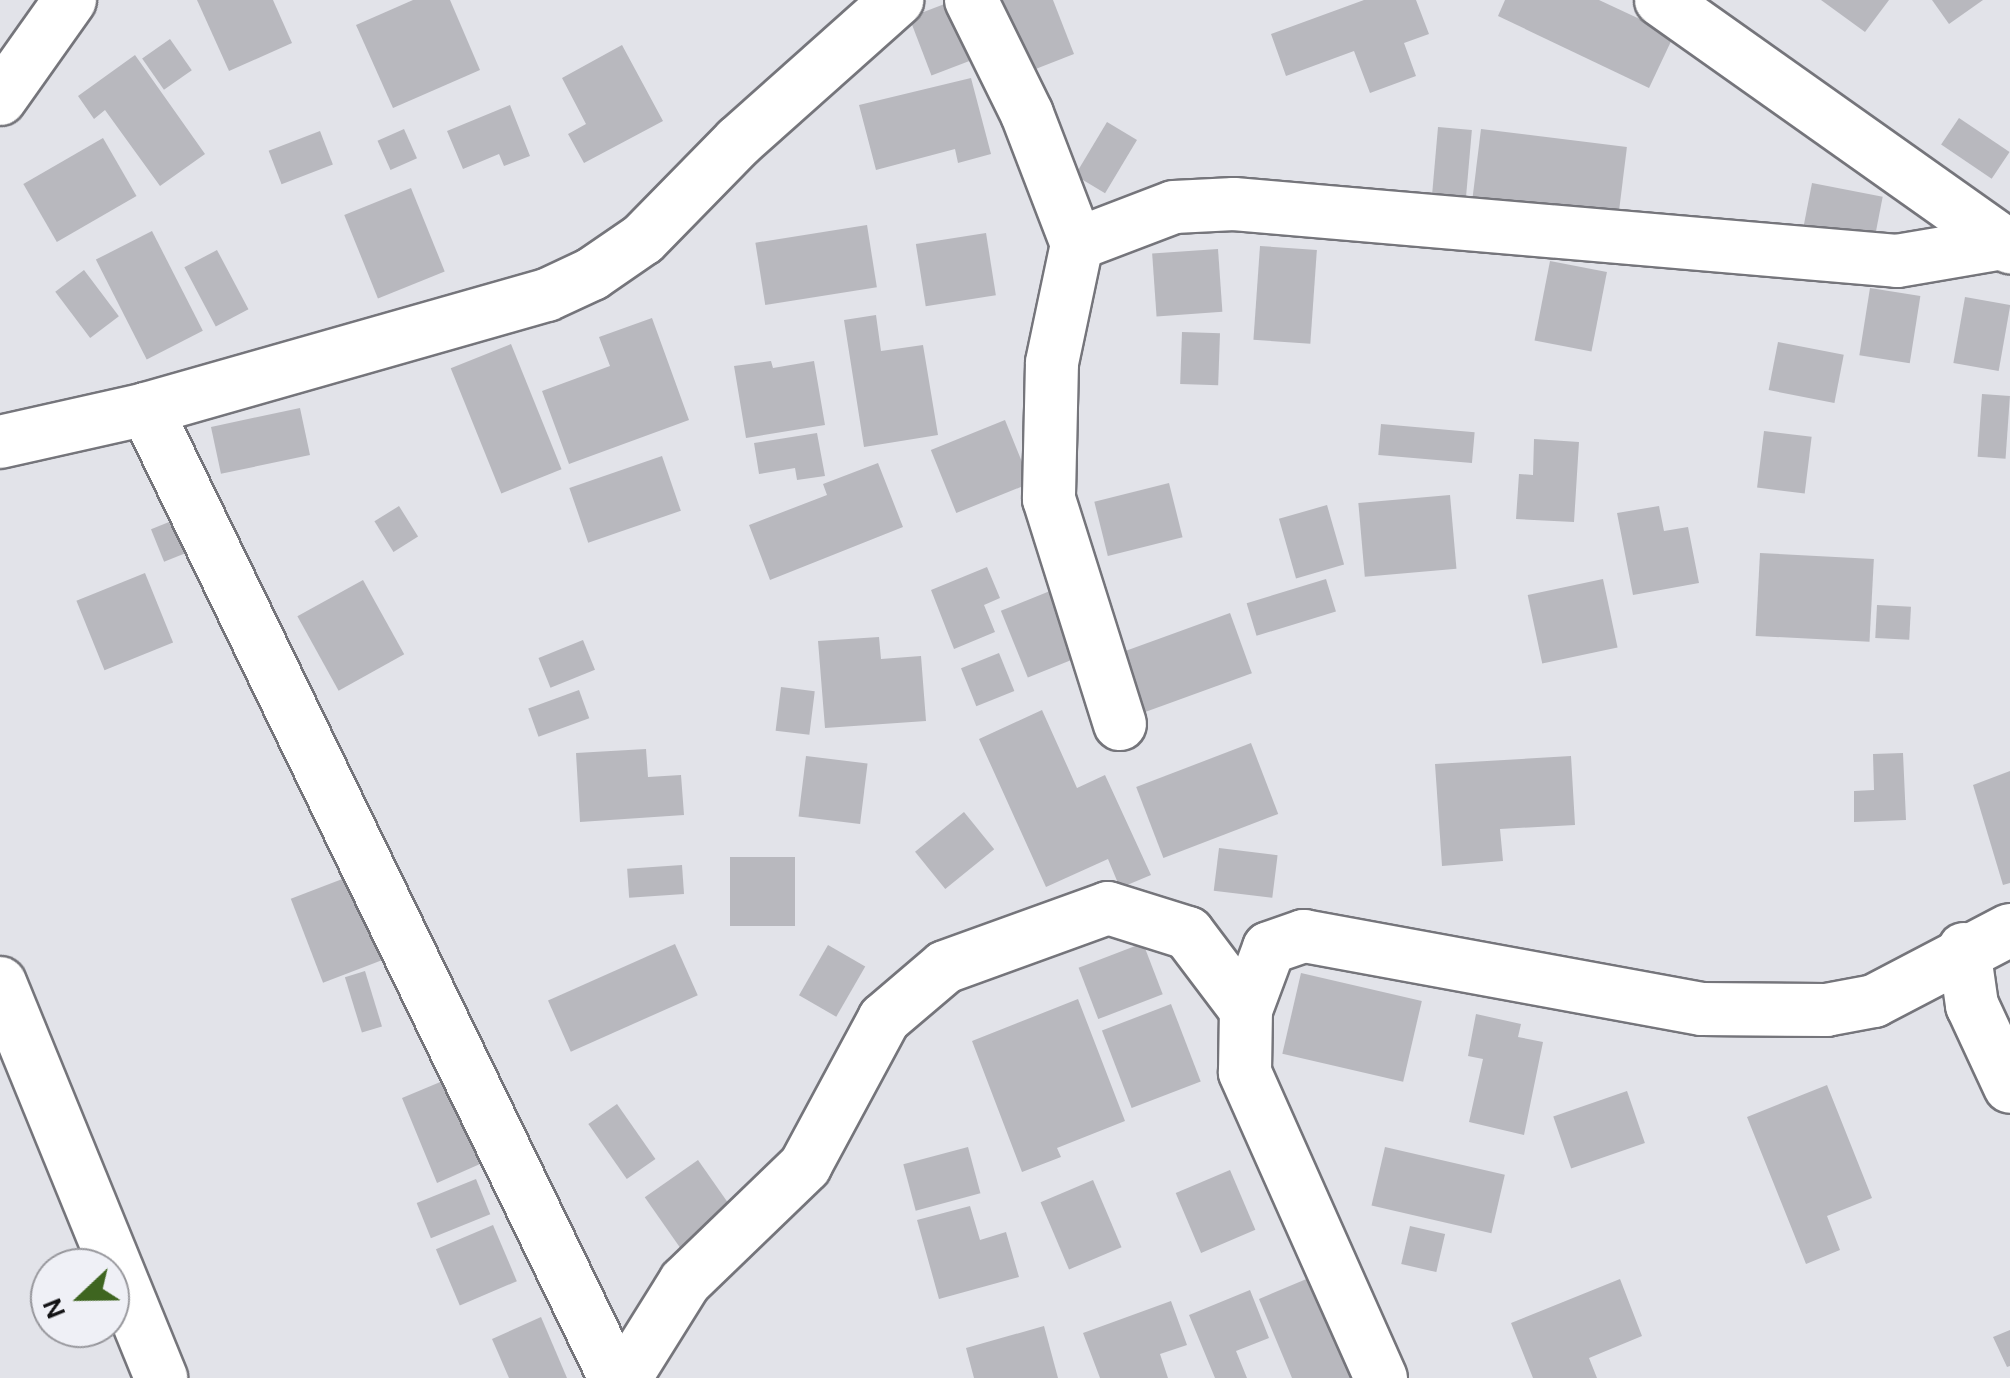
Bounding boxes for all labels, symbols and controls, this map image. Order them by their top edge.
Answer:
north arrow [30,1248,130,1348]
text: N [35,1293,73,1324]

